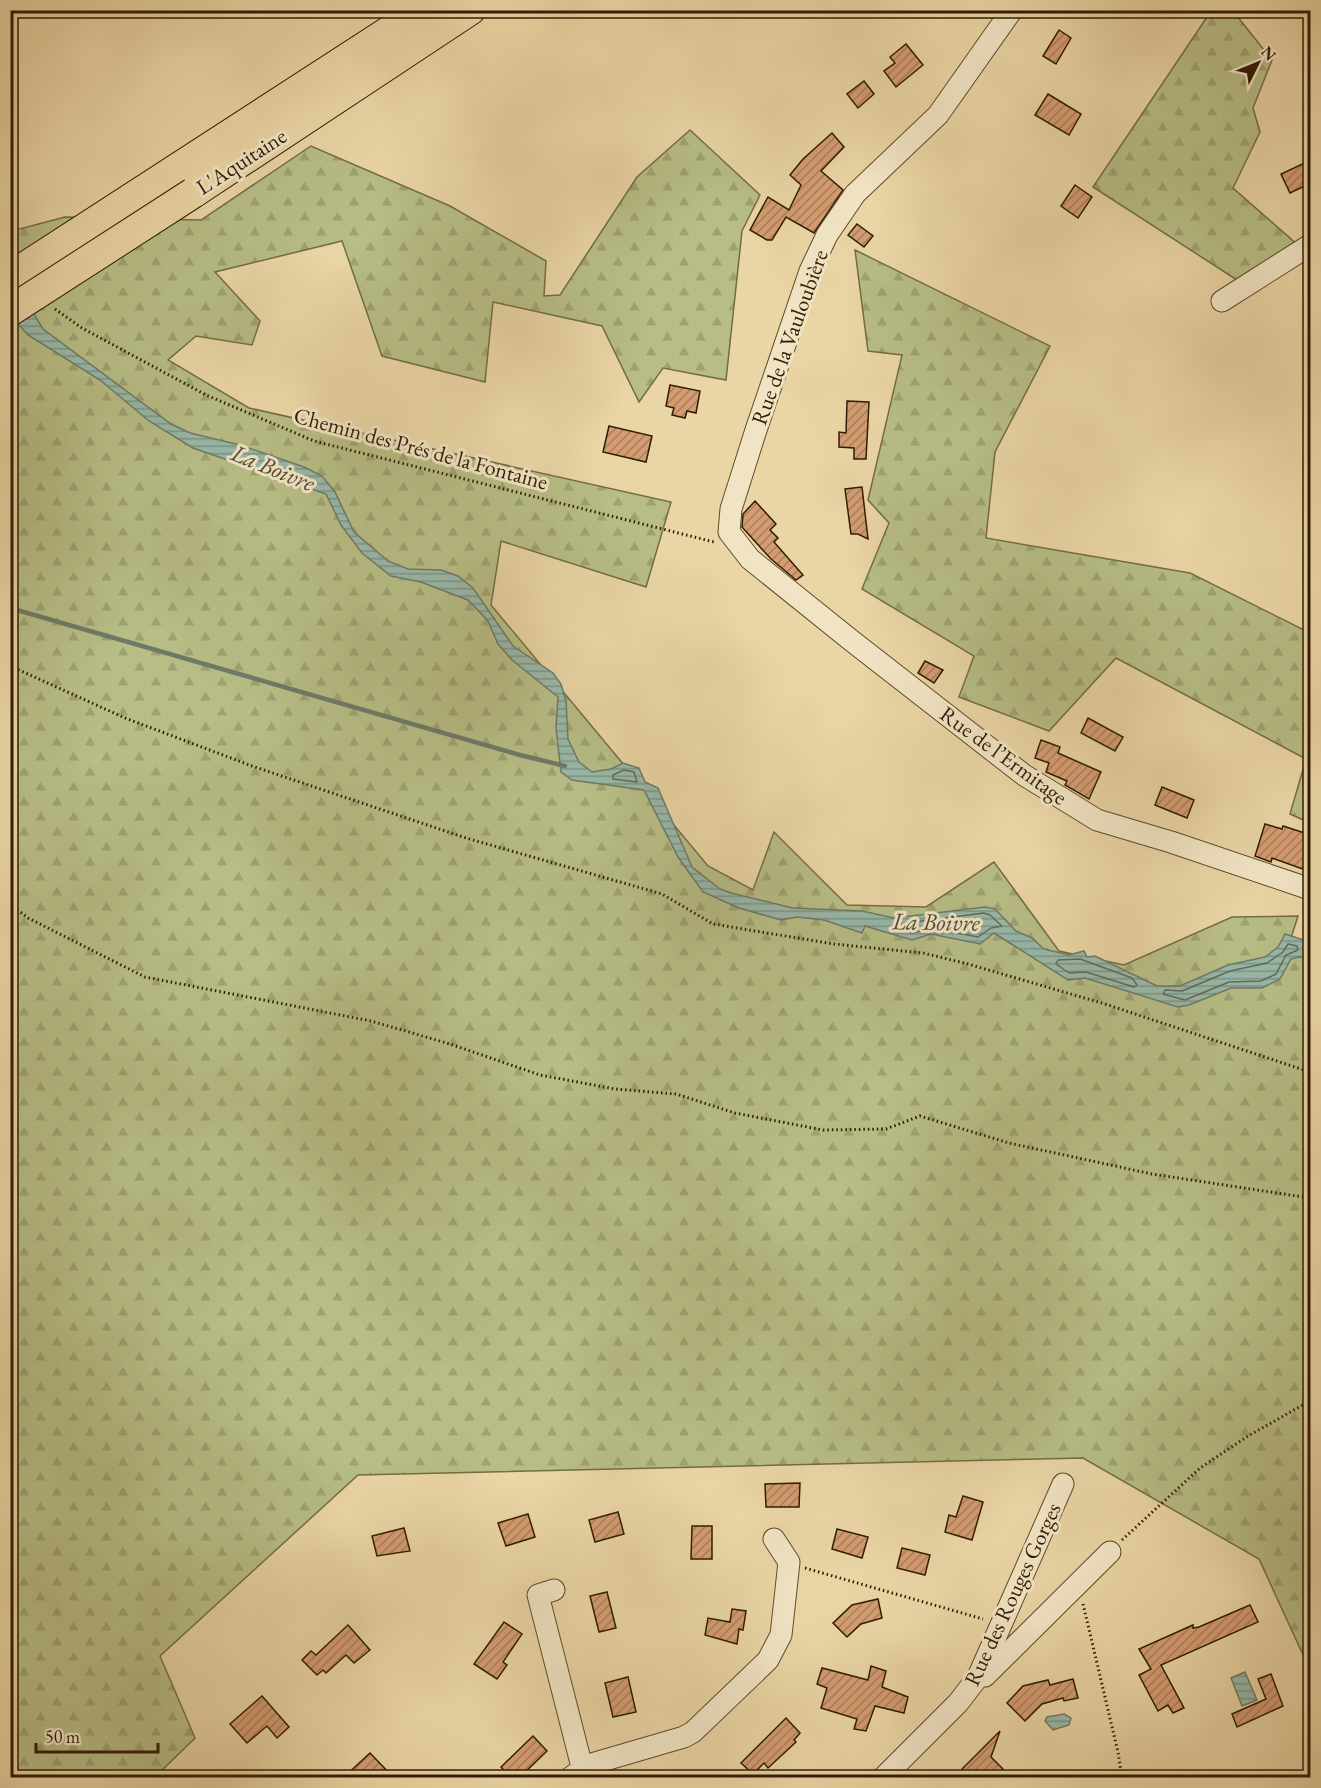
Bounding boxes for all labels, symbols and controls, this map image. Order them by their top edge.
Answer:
north arrow [1228,33,1288,93]
text: N [1257,41,1281,65]
street label: L'Aquitaine [191,121,292,201]
street label: Rue de la Vauloubière [744,245,835,429]
street label: Chemin des Prés de la Fontaine [291,401,551,496]
water label: La Boivre [226,436,320,499]
street label: Rue de l’Ermitage [934,699,1074,812]
water label: La Boivre [891,905,981,938]
street label: Rue des Rouges Gorges [957,1498,1068,1690]
scale bar [36,1716,158,1754]
text: 50 m [45,1725,80,1748]

